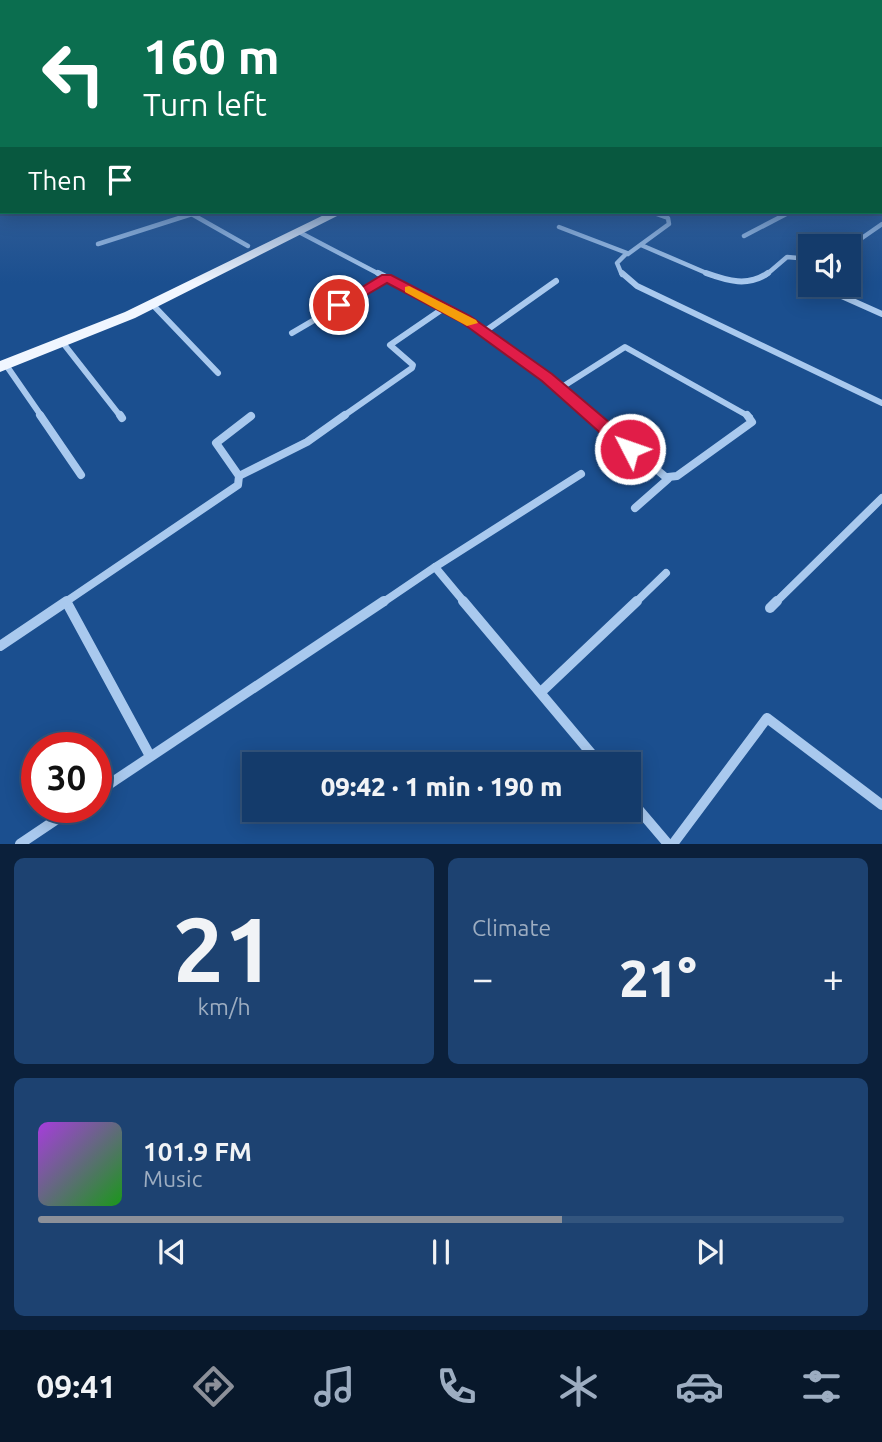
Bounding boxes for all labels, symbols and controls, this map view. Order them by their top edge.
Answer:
icon: left [28,28,119,119]
text: 160 m [143,28,280,83]
text: Turn left [143,86,267,122]
icon: arrive [101,161,139,199]
text: Then [28,166,87,195]
map controls [798,234,861,297]
button: sound [798,234,861,297]
pin [309,275,369,335]
icon: arrive [320,286,358,324]
position arrow [593,412,667,486]
speed limit sign: 30 [21,732,112,823]
text: 09:42 · 1 min · 190 m [321,772,562,801]
text: 21 [173,897,275,999]
text: Climate [472,915,551,940]
text: 21° [619,949,697,1007]
text: − [472,957,493,999]
text: + [823,957,844,999]
text: km/h [197,994,251,1019]
text: 101.9 FM [143,1137,252,1166]
text: Music [143,1166,202,1191]
icon: previous [153,1233,191,1271]
icon: pause [422,1233,460,1271]
icon: next [691,1233,729,1271]
icon: directions [189,1362,238,1411]
icon: music [310,1362,359,1411]
icon: phone [432,1362,481,1411]
icon: climate [554,1362,603,1411]
icon: car [675,1362,724,1411]
icon: filters [797,1362,846,1411]
text: 09:41 [36,1368,116,1404]

